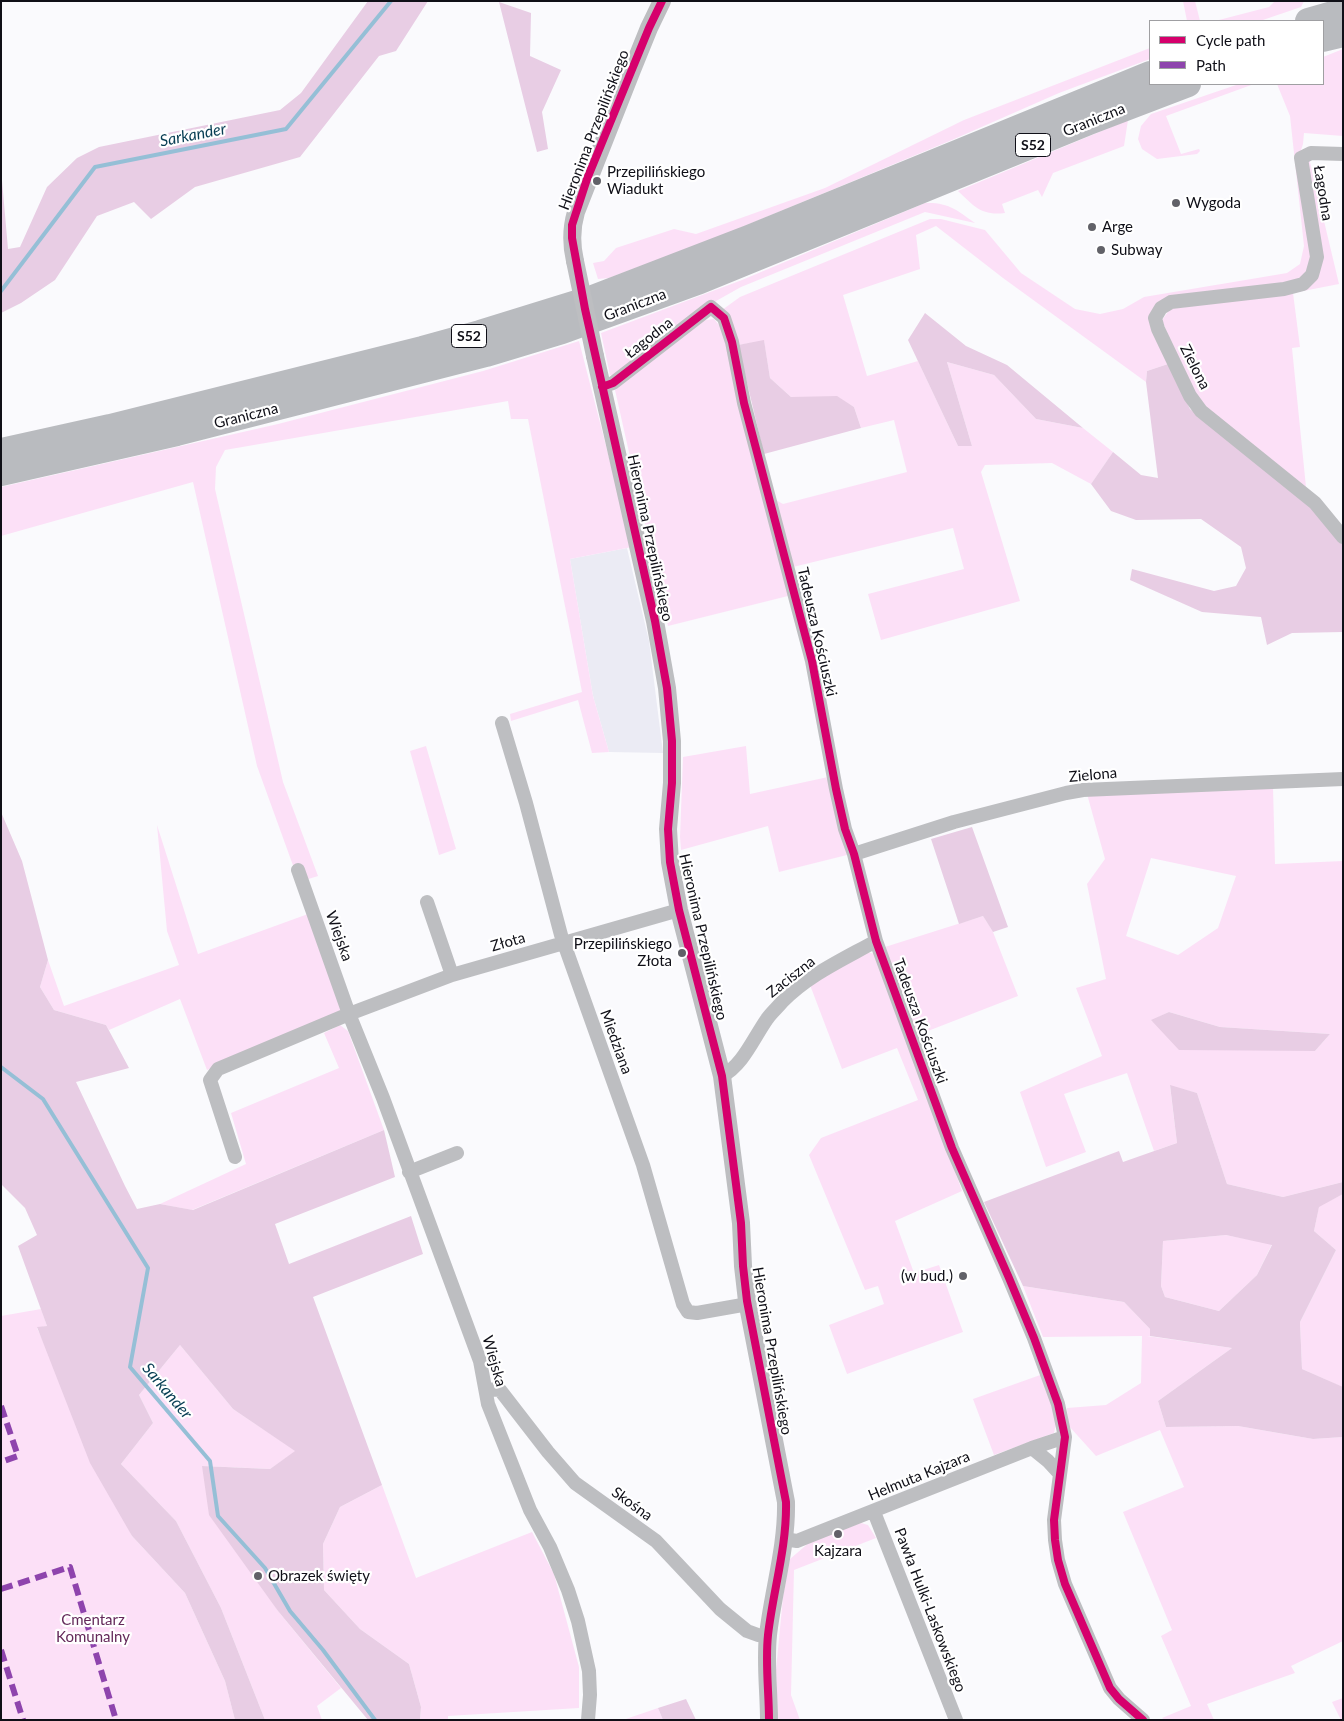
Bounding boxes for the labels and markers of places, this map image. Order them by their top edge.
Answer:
place label: Przepilińskiego Wiadukt [607,163,705,198]
marker: Przepilińskiego Wiadukt [591,175,603,187]
place label: Wygoda [1186,194,1241,212]
marker: Wygoda [1170,197,1182,209]
place label: Arge [1102,218,1133,236]
marker: Arge [1086,221,1098,233]
place label: Subway [1111,241,1162,259]
marker: Subway [1095,244,1107,256]
place label: Przepilińskiego Złota [574,935,672,970]
marker: Przepilińskiego Złota [676,947,688,959]
place label: (w bud.) [901,1267,953,1285]
marker: (w bud.) [957,1270,969,1282]
marker: Kajzara [832,1528,844,1540]
place label: Kajzara [814,1542,862,1560]
place label: Obrazek święty [268,1567,370,1585]
marker: Obrazek święty [252,1570,264,1582]

